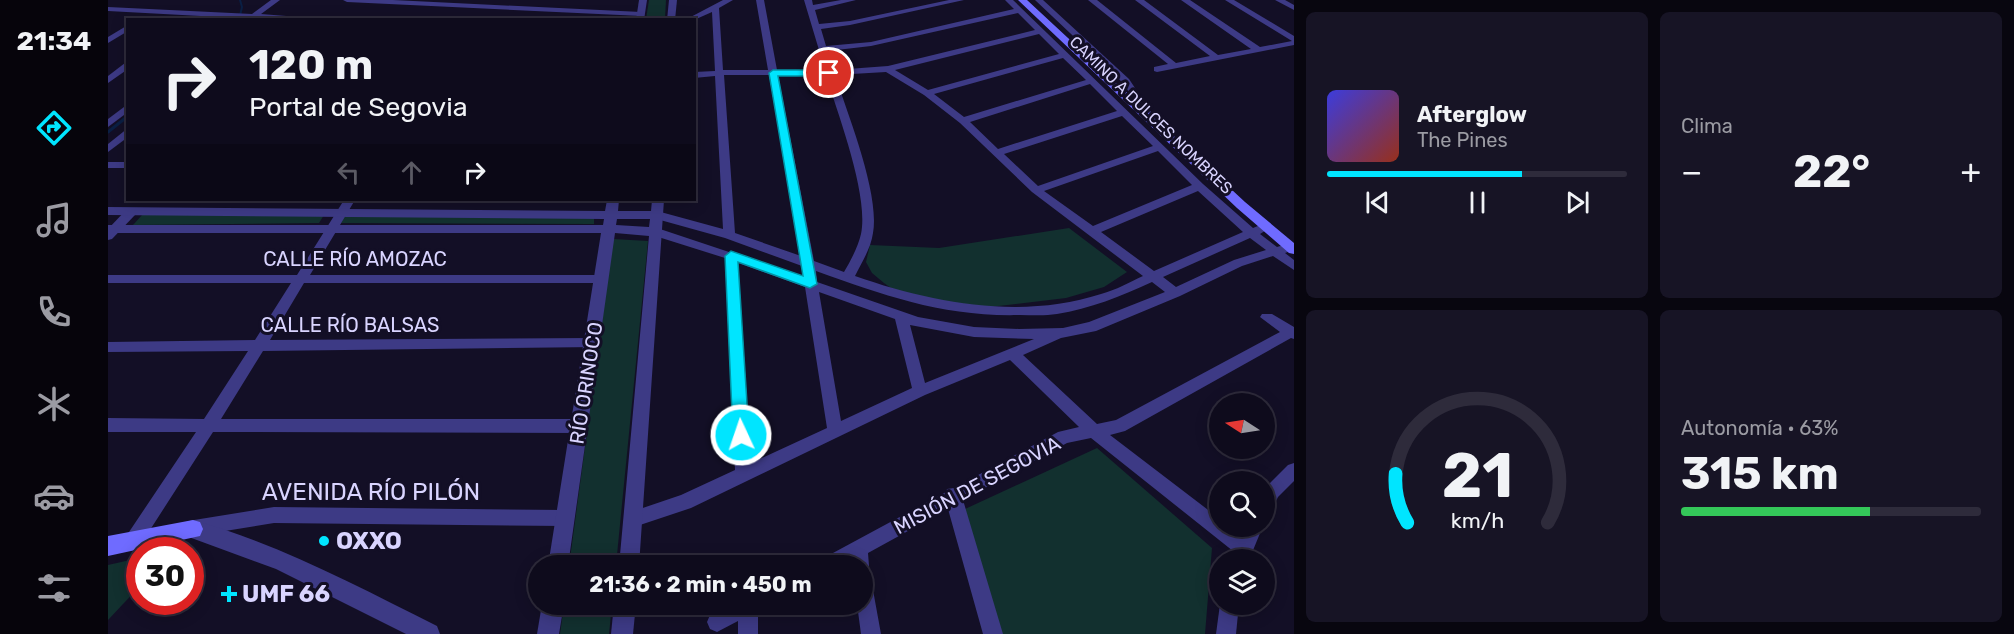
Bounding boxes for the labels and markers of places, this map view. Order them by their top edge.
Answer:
pin [803,47,854,98]
place label: OXXO [336,527,402,555]
marker: OXXO [317,534,331,548]
place label: UMF 66 [242,580,330,608]
marker: UMF 66 [220,585,238,603]

